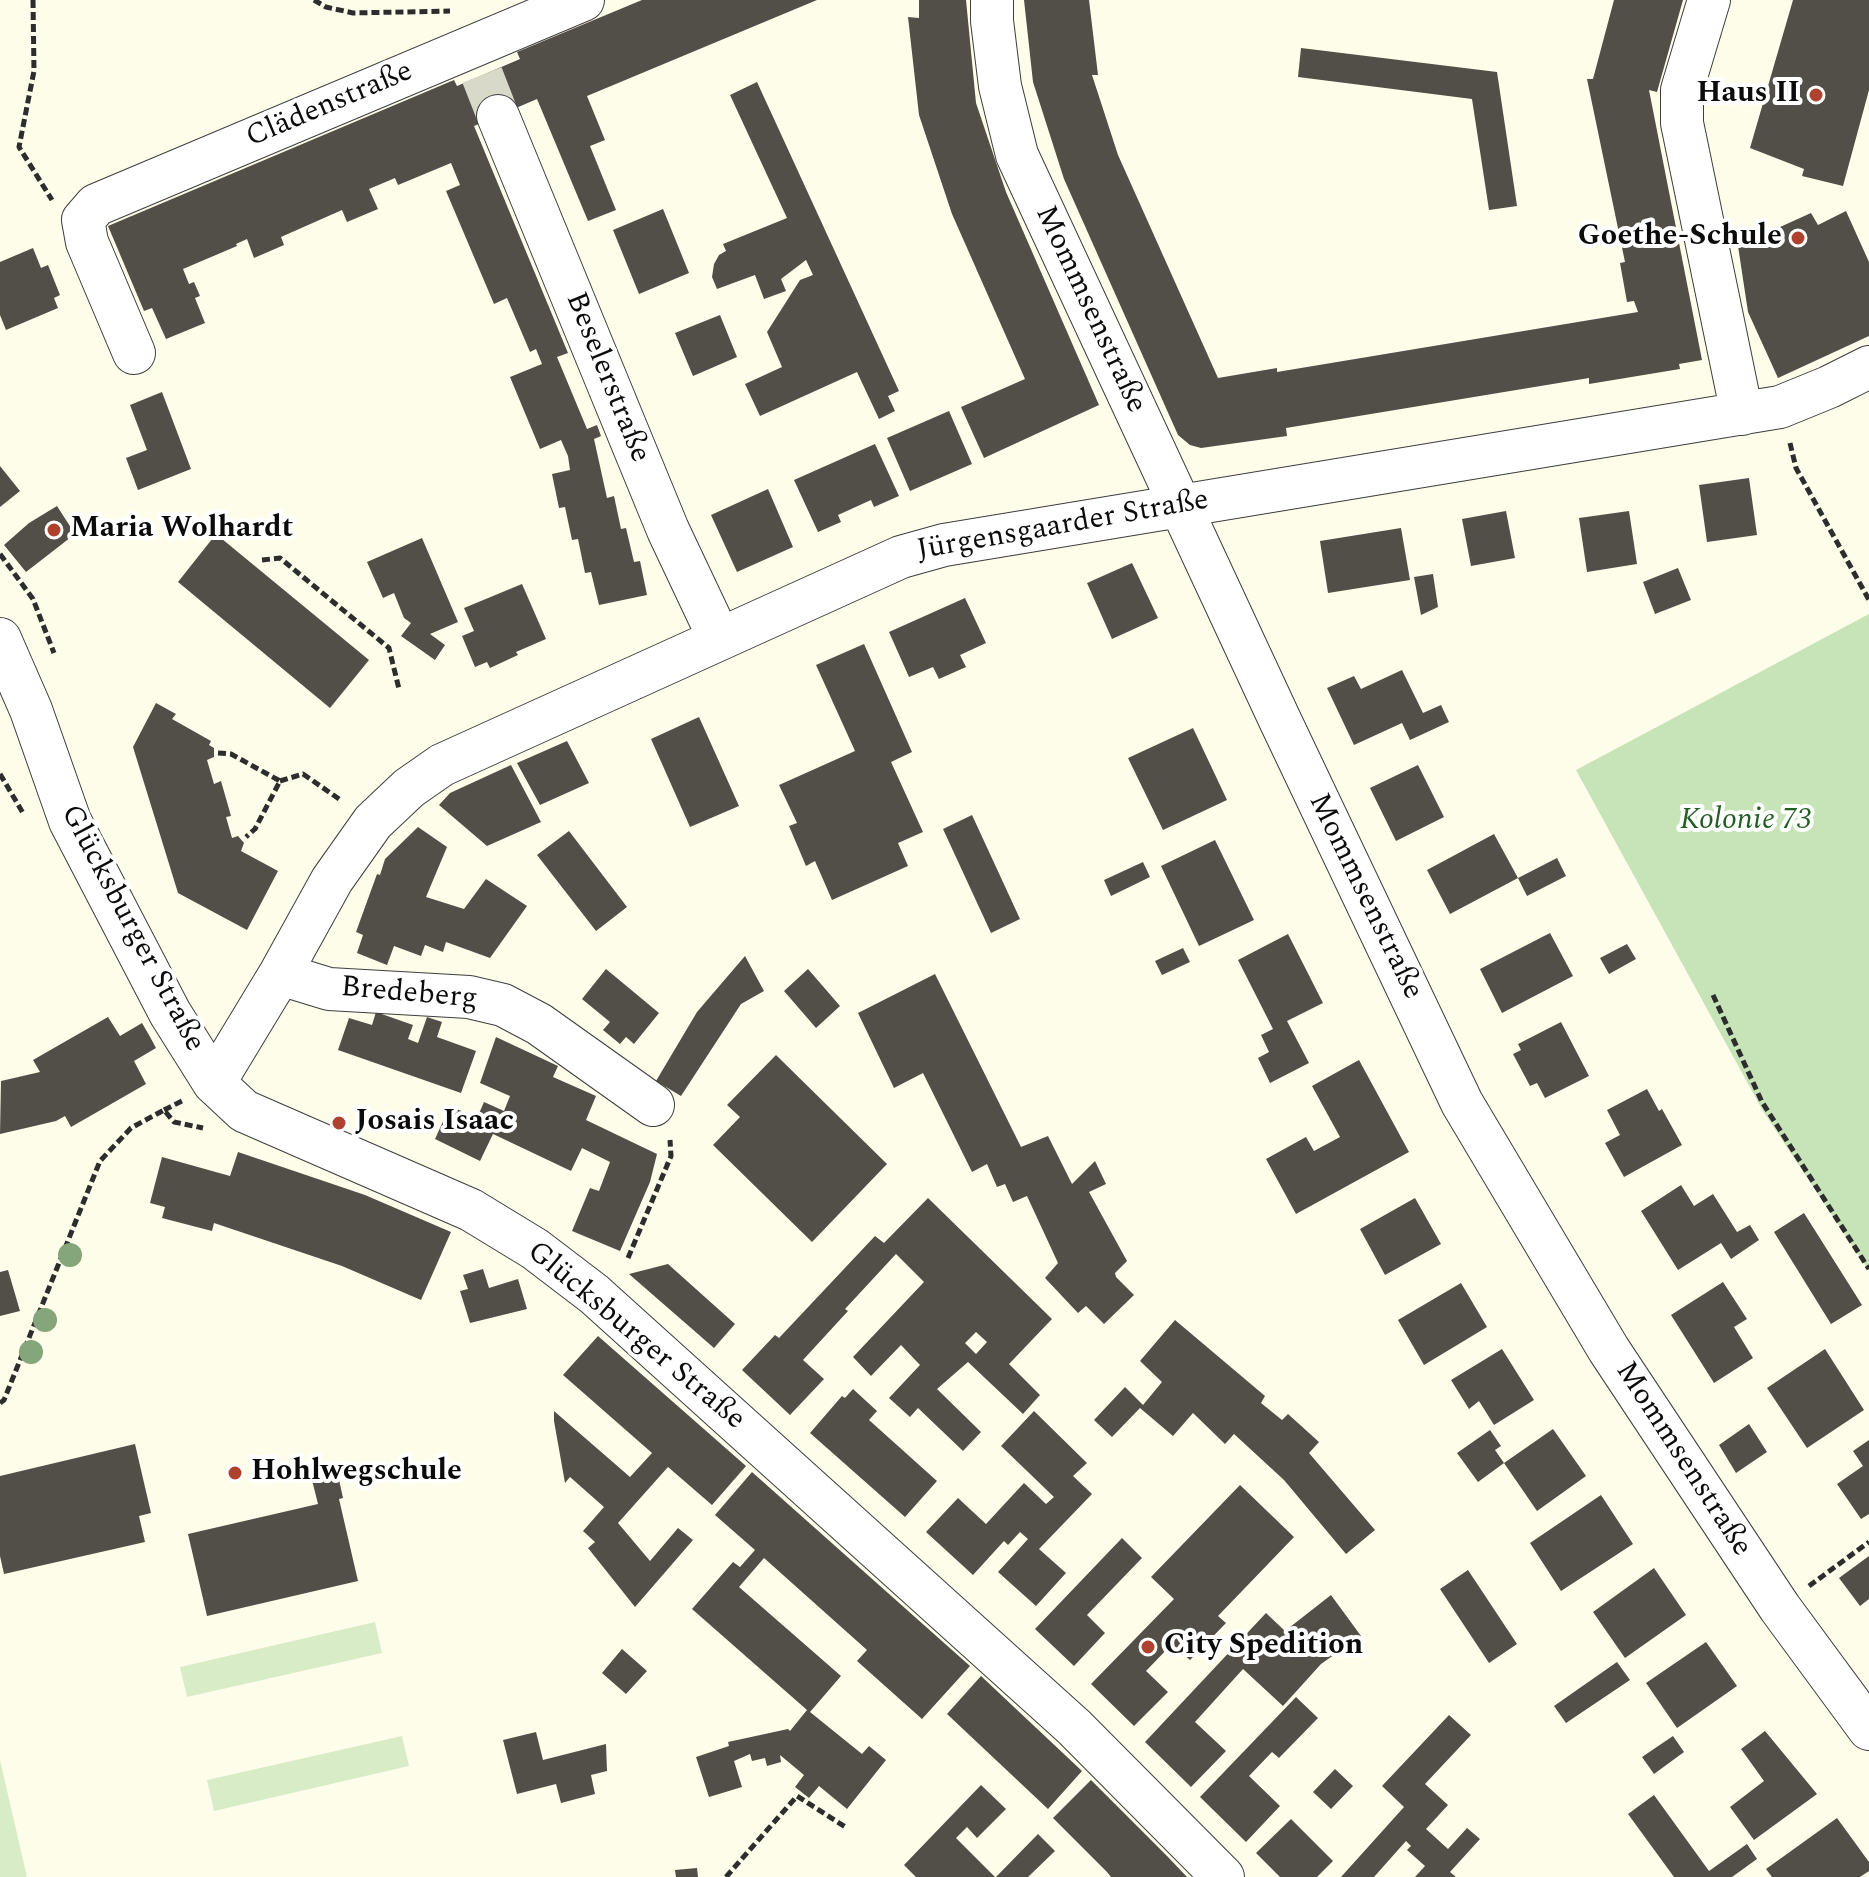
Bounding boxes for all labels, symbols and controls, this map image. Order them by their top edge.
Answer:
street label: Clädenstraße [241,55,419,157]
place label: Haus II [1696,77,1800,113]
marker: Haus II [1807,86,1825,104]
street label: Mommsenstraße [1025,201,1153,419]
place label: Goethe-Schule [1578,220,1782,256]
marker: Goethe-Schule [1789,229,1807,247]
street label: Beselerstraße [556,288,656,468]
street label: Jürgensgaarder Straße [914,484,1212,570]
place label: Maria Wolhardt [70,512,293,548]
marker: Maria Wolhardt [45,521,63,539]
street label: Mommsenstraße [1299,788,1429,1006]
street label: Glücksburger Straße [51,800,211,1058]
park label: Kolonie 73 [1680,804,1812,840]
street label: Bredeberg [339,971,479,1019]
place label: Josais Isaac [355,1105,514,1141]
marker: Josais Isaac [330,1114,348,1132]
street label: Glücksburger Straße [518,1235,752,1439]
street label: Mommsenstraße [1606,1356,1758,1564]
place label: Hohlwegschule [251,1455,462,1491]
marker: Hohlwegschule [226,1464,244,1482]
place label: City Spedition [1164,1629,1363,1665]
marker: City Spedition [1139,1638,1157,1656]

